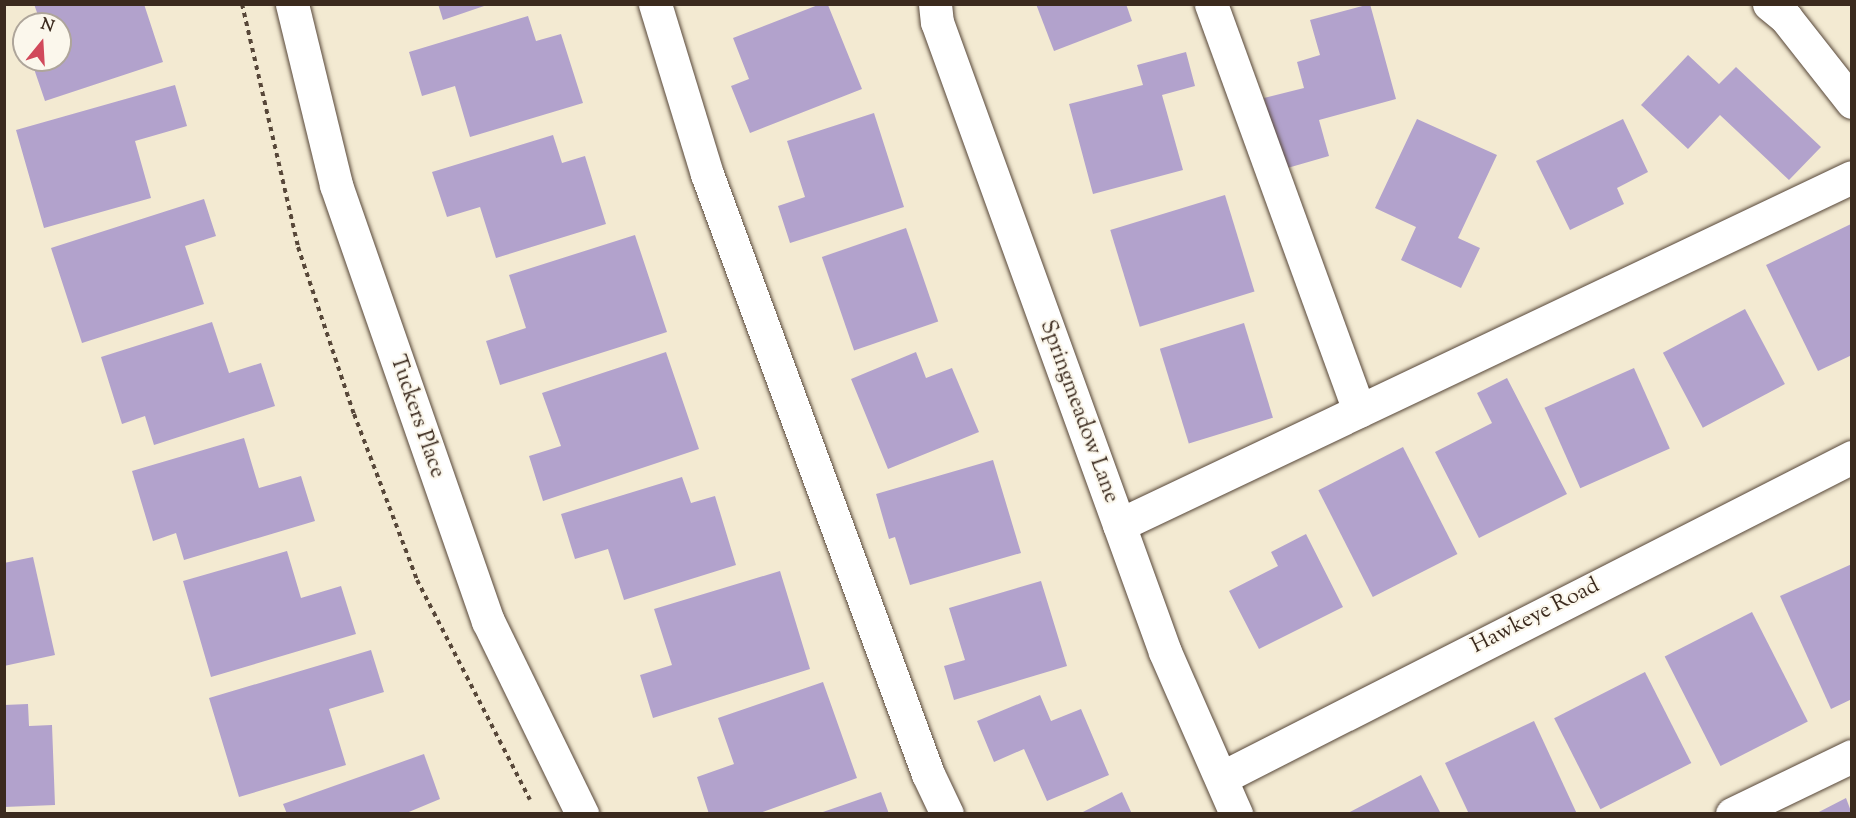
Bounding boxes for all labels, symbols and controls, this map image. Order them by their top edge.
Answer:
north arrow [12,12,72,72]
text: N [37,13,57,39]
street label: Springmeadow Lane [1033,317,1123,507]
street label: Tuckers Place [383,352,449,482]
street label: Hawkeye Road [1468,573,1604,661]

